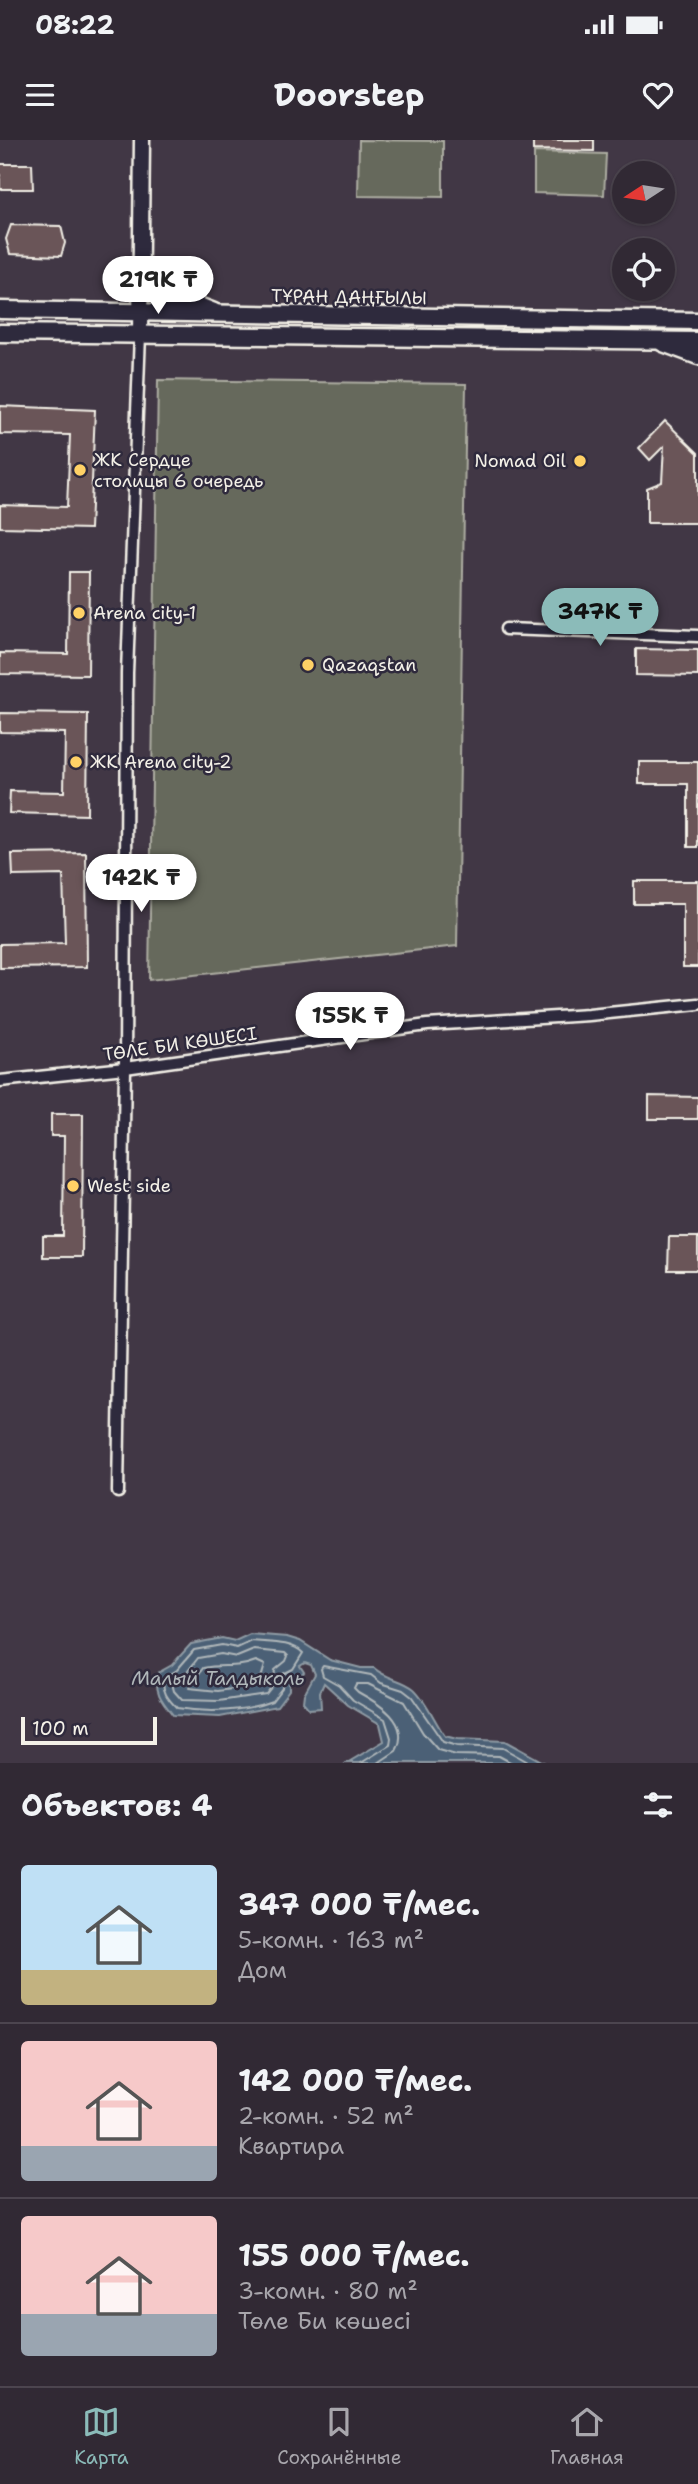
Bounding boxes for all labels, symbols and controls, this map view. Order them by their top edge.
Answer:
text: 08:22 [35,7,115,42]
text: Doorstep [274,73,424,116]
icon: menu [21,76,59,114]
icon: heart [639,76,677,114]
north arrow [612,161,676,224]
map controls [612,161,675,301]
button: locate [612,238,675,301]
pin: 219K ₸ [101,256,215,316]
text: 219K ₸ [118,264,198,294]
street label: ТҰРАН ДАҢҒЫЛЫ [271,284,427,310]
place label: ЖК Сердце столицы 6 очередь [94,448,263,493]
place label: Nomad Oil [474,449,567,473]
marker: Nomad Oil [572,453,588,469]
marker: ЖК Сердце столицы 6 очередь [72,462,88,478]
pin: 347K ₸ [543,588,657,648]
text: 347K ₸ [557,596,643,626]
place label: Arena city-1 [93,601,196,625]
marker: Arena city-1 [71,605,87,621]
place label: Qazaqstan [322,653,416,677]
marker: Qazaqstan [300,657,316,673]
place label: ЖК Arena city-2 [90,750,232,774]
marker: ЖК Arena city-2 [68,754,84,770]
pin: 142K ₸ [84,854,198,914]
text: 142K ₸ [102,862,180,892]
pin: 155K ₸ [293,992,407,1052]
text: 155K ₸ [312,1000,388,1030]
street label: ТӨЛЕ БИ КӨШЕСІ [102,1021,258,1067]
place label: West side [87,1174,171,1198]
marker: West side [65,1178,81,1194]
water label: Малый Талдыколь [132,1666,305,1691]
scale bar [21,1714,158,1746]
text: 100 m [32,1716,89,1741]
text: Объектов: 4 [21,1785,213,1826]
icon: filters [639,1786,677,1824]
text: 347 000 ₸/мес. [238,1884,480,1925]
icon: home [77,1893,161,1977]
text: 5-комн. · 163 m² [238,1925,424,1955]
text: Дом [238,1955,287,1985]
text: 142 000 ₸/мес. [238,2060,472,2101]
icon: home [77,2069,161,2153]
text: 2-комн. · 52 m² [238,2101,414,2131]
text: Квартира [238,2131,344,2161]
text: 155 000 ₸/мес. [238,2235,470,2276]
icon: home [77,2244,161,2328]
text: 3-комн. · 80 m² [238,2276,418,2306]
text: Төле Би көшесі [238,2306,411,2336]
tab: Карта [74,2403,129,2470]
tab: Сохранённые [277,2403,401,2470]
tab: Главная [550,2403,624,2470]

